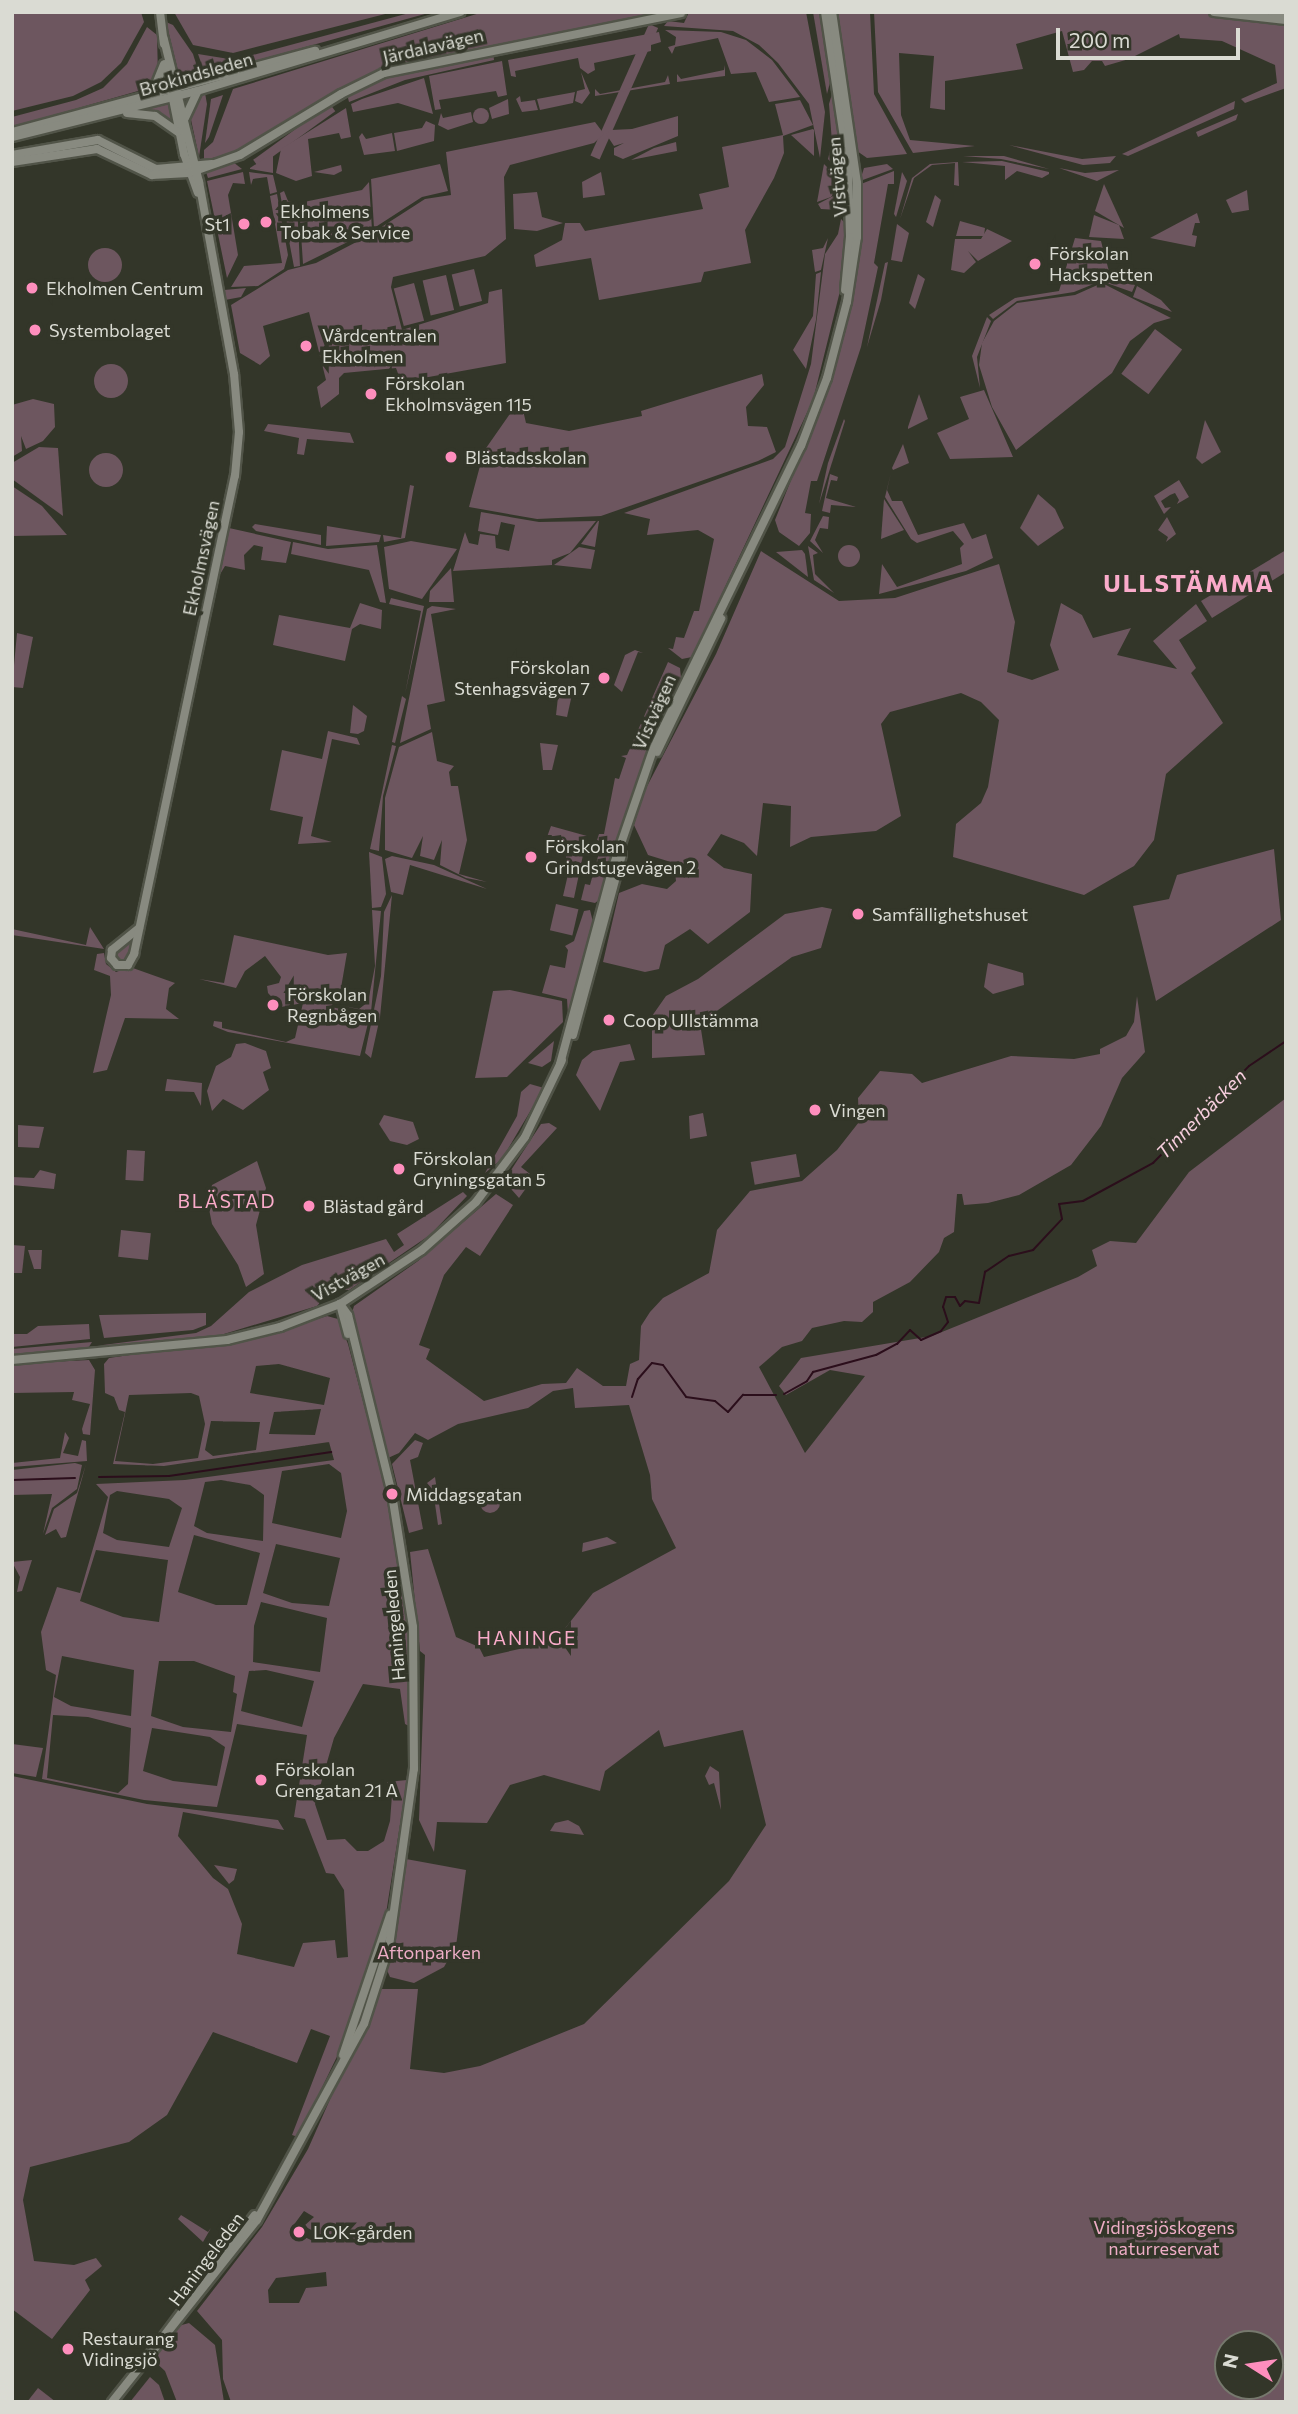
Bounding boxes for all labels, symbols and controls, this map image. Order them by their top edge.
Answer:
scale bar [1060,14,1244,58]
street label: Järdalavägen [380,24,486,68]
text: 200 m [1069,27,1130,52]
street label: Brokindsleden [137,48,255,100]
street label: Vistvägen [823,136,851,218]
place label: Ekholmens Tobak & Service [280,201,410,244]
place label: St1 [205,213,230,235]
marker: Ekholmens Tobak & Service [258,214,274,230]
marker: St1 [236,216,252,232]
place label: Förskolan Hackspetten [1049,243,1153,286]
marker: Förskolan Hackspetten [1027,256,1043,272]
place label: Ekholmen Centrum [46,277,204,299]
marker: Ekholmen Centrum [24,280,40,296]
place label: Systembolaget [49,319,171,341]
marker: Systembolaget [27,322,43,338]
place label: Vårdcentralen Ekholmen [322,325,437,368]
marker: Vårdcentralen Ekholmen [296,336,316,356]
place label: Förskolan Ekholmsvägen 115 [385,373,532,416]
marker: Förskolan Ekholmsvägen 115 [363,386,379,402]
place label: Blästadsskolan [465,446,587,468]
marker: Blästadsskolan [443,449,459,465]
street label: Ekholmsvägen [178,498,224,618]
district label: ULLSTÄMMA [1104,569,1274,597]
place label: Förskolan Stenhagsvägen 7 [454,657,590,700]
marker: Förskolan Stenhagsvägen 7 [596,670,612,686]
street label: Vistvägen [628,671,680,753]
place label: Förskolan Grindstugevägen 2 [545,836,696,878]
marker: Förskolan Grindstugevägen 2 [523,849,539,865]
place label: Samfällighetshuset [872,903,1028,925]
marker: Samfällighetshuset [850,906,866,922]
place label: Förskolan Regnbågen [287,984,377,1026]
marker: Förskolan Regnbågen [265,997,281,1013]
place label: Coop Ullstämma [623,1009,759,1031]
marker: Coop Ullstämma [601,1012,617,1028]
water label: Tinnerbäcken [1151,1064,1251,1164]
place label: Vingen [829,1099,886,1121]
marker: Vingen [807,1102,823,1118]
place label: Förskolan Gryningsgatan 5 [413,1148,546,1190]
marker: Förskolan Gryningsgatan 5 [391,1161,407,1177]
district label: BLÄSTAD [178,1190,276,1212]
place label: Blästad gård [323,1195,424,1217]
marker: Blästad gård [301,1198,317,1214]
street label: Vistvägen [308,1248,388,1306]
place label: Middagsgatan [406,1483,522,1505]
marker: Middagsgatan [384,1486,400,1502]
street label: Haningeleden [378,1569,410,1681]
district label: HANINGE [478,1627,576,1649]
place label: Förskolan Grengatan 21 A [275,1759,398,1802]
marker: Förskolan Grengatan 21 A [253,1772,269,1788]
park label: Aftonparken [377,1941,481,1963]
street label: Haningeleden [164,2208,248,2310]
park label: Vidingsjöskogens naturreservat [1093,2217,1235,2260]
place label: LOK-gården [313,2221,412,2243]
marker: LOK-gården [291,2224,307,2240]
place label: Restaurang Vidingsjö [82,2328,174,2370]
north arrow [1214,2330,1284,2400]
marker: Restaurang Vidingsjö [60,2341,76,2357]
text: N [1217,2352,1243,2370]

